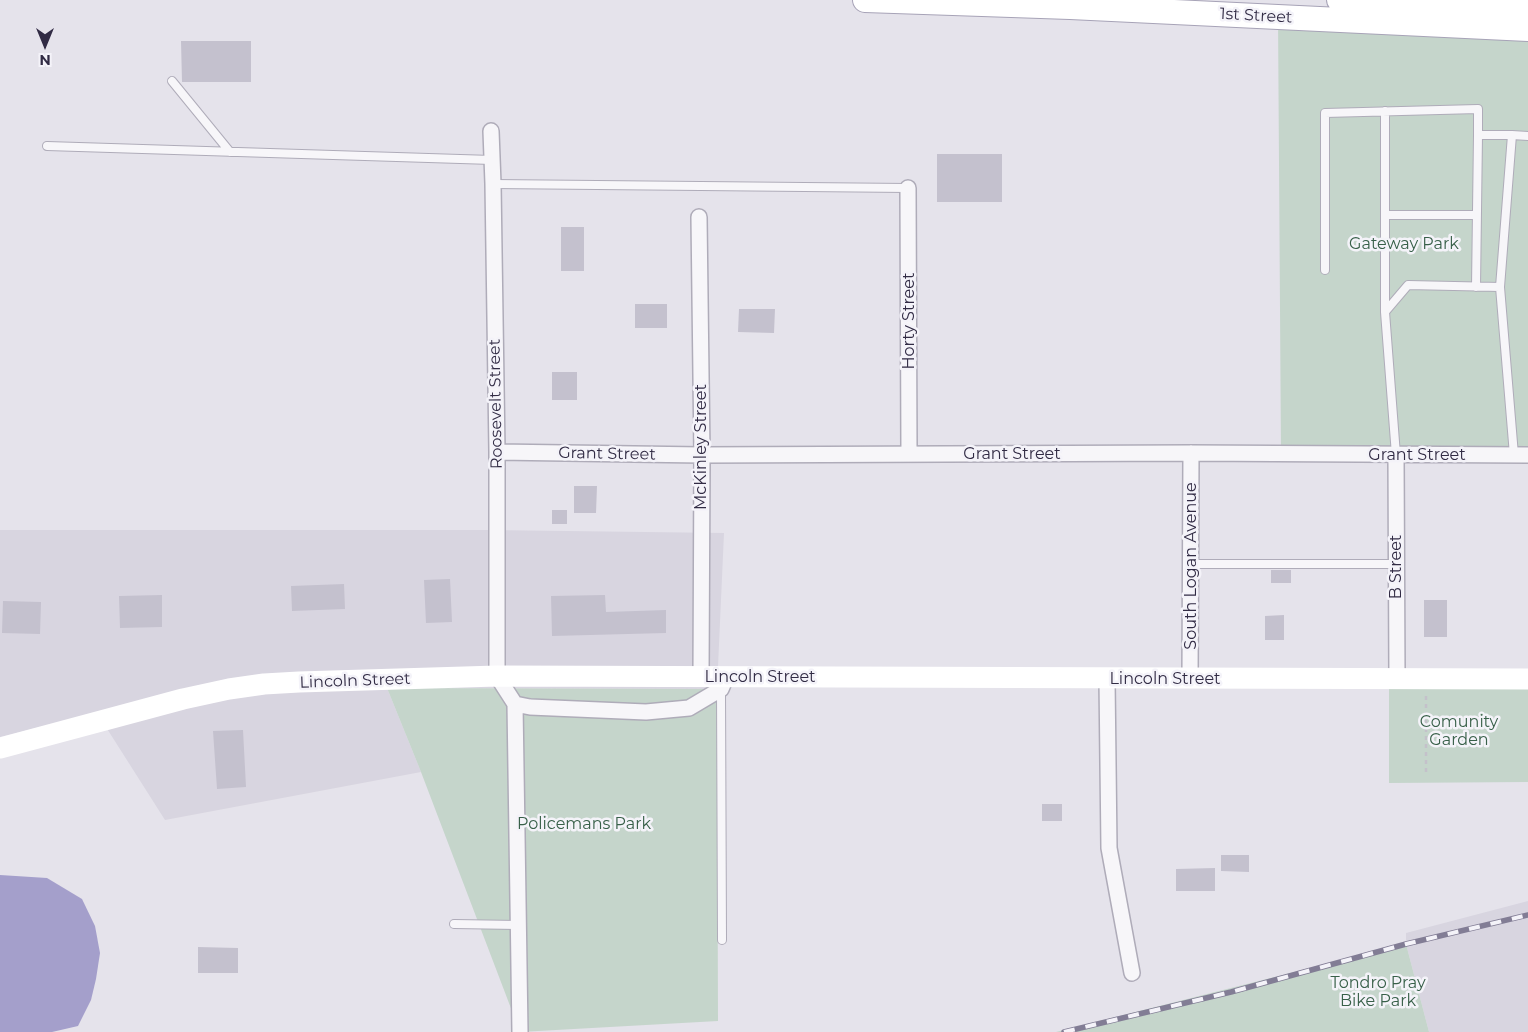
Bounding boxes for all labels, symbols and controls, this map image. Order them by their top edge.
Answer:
street label: 1st Street [1219,5,1293,27]
north arrow [20,20,70,70]
text: N [39,51,51,69]
park label: Gateway Park [1349,234,1459,254]
street label: Horty Street [899,273,919,369]
street label: Roosevelt Street [485,339,507,469]
street label: McKinley Street [691,384,711,510]
street label: Grant Street [558,444,656,464]
street label: Grant Street [963,444,1061,464]
street label: Grant Street [1368,445,1466,465]
street label: South Logan Avenue [1181,482,1201,650]
street label: B Street [1386,535,1406,599]
street label: Lincoln Street [704,667,816,687]
street label: Lincoln Street [299,669,411,693]
street label: Lincoln Street [1109,669,1221,689]
park label: Comunity Garden [1420,712,1498,750]
park label: Policemans Park [517,814,651,834]
park label: Tondro Pray Bike Park [1330,973,1426,1011]

